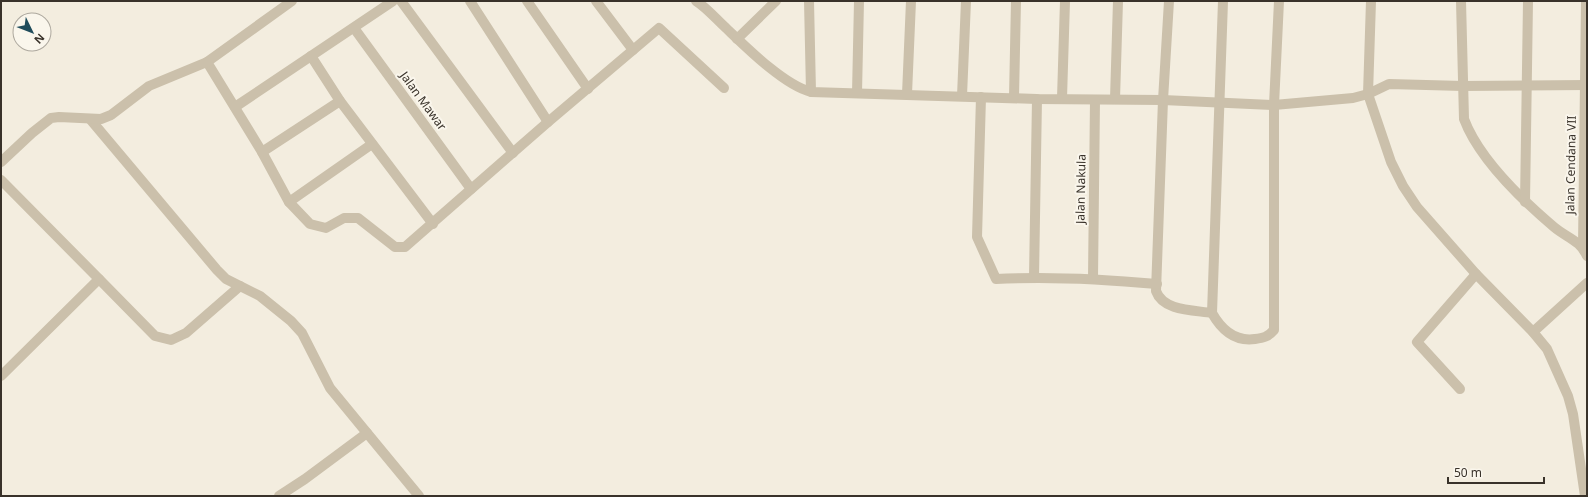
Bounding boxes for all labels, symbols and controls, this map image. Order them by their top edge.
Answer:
north arrow [12,12,52,52]
text: N [31,31,48,48]
street label: Jalan Mawar [396,67,451,134]
street label: Jalan Cendana VII [1561,115,1580,216]
street label: Jalan Nakula [1071,154,1090,225]
scale bar [1448,459,1544,485]
text: 50 m [1454,464,1482,481]

